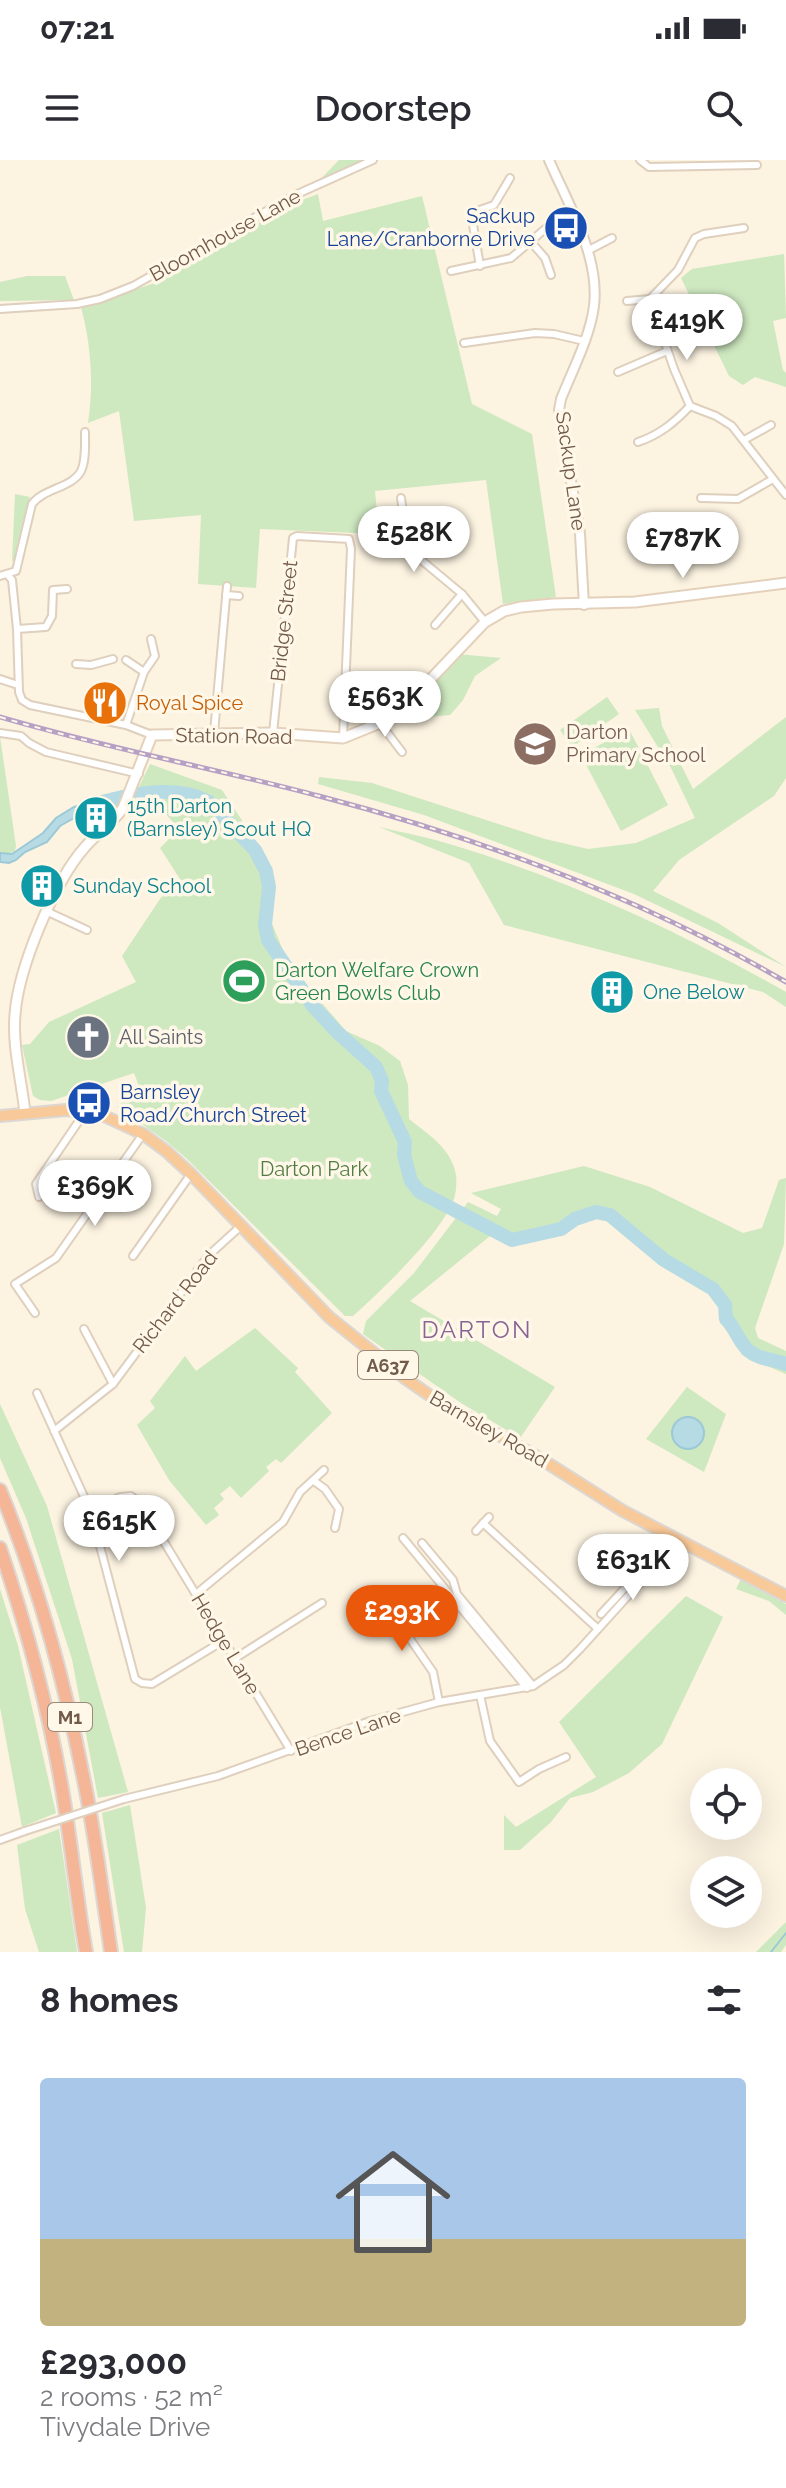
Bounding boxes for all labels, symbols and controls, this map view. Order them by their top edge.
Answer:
text: 07:21 [40,11,114,46]
icon: menu [40,86,84,130]
icon: search [702,86,746,130]
text: Doorstep [314,87,472,129]
street label: Bloomhouse Lane [145,183,305,286]
place label: Sackup Lane/Cranborne Drive [327,204,535,251]
bus stop icon: Sackup Lane/Cranborne Drive [542,204,590,252]
pin: £419K [631,294,743,362]
text: £419K [650,305,724,335]
street label: Sackup Lane [551,410,591,532]
pin: £528K [358,506,470,574]
pin: £787K [627,512,739,580]
text: £528K [376,517,452,547]
text: £787K [645,523,721,553]
street label: Bridge Street [266,559,302,683]
pin: £563K [329,671,441,739]
restaurant icon: Royal Spice [81,679,129,727]
text: £563K [347,682,423,712]
place label: Royal Spice [136,691,243,715]
school or university icon: Darton Primary School [511,720,559,768]
place label: Darton Primary School [566,720,706,767]
street label: Station Road [175,723,293,749]
building icon: 15th Darton (Barnsley) Scout HQ [72,794,120,842]
place label: 15th Darton (Barnsley) Scout HQ [127,794,311,841]
building icon: Sunday School [18,862,66,910]
place label: Sunday School [73,874,212,898]
sports icon: Darton Welfare Crown Green Bowls Club [220,957,268,1005]
place label: Darton Welfare Crown Green Bowls Club [275,958,479,1005]
building icon: One Below [588,968,636,1016]
place label: One Below [643,980,745,1004]
church icon: All Saints [64,1013,112,1061]
place label: All Saints [119,1025,203,1049]
bus stop icon: Barnsley Road/Church Street [65,1079,113,1127]
place label: Barnsley Road/Church Street [120,1080,307,1127]
park label: Darton Park [260,1157,368,1181]
pin: £369K [39,1160,151,1228]
text: £369K [56,1171,134,1201]
street label: Richard Road [128,1246,222,1358]
district label: DARTON [422,1315,532,1344]
road number: A637 [358,1351,418,1379]
street label: Barnsley Road [425,1385,553,1473]
pin: £615K [63,1495,175,1563]
text: £615K [82,1506,156,1536]
pin: £631K [577,1534,689,1602]
text: £631K [596,1545,670,1575]
pin: £293K [346,1585,458,1653]
street label: Hedge Lane [186,1589,266,1699]
text: £293K [364,1596,440,1626]
road number: M1 [48,1703,92,1731]
street label: Bence Lane [292,1703,404,1761]
map controls [690,1768,762,1928]
button: locate [690,1768,762,1840]
button: layers [690,1856,762,1928]
icon: filters [702,1978,746,2022]
text: 8 homes [40,1980,179,2020]
icon: home [321,2130,465,2274]
text: £293,000 [40,2342,187,2382]
text: 2 rooms · 52 m² [40,2382,223,2412]
text: Tivydale Drive [40,2412,210,2442]

